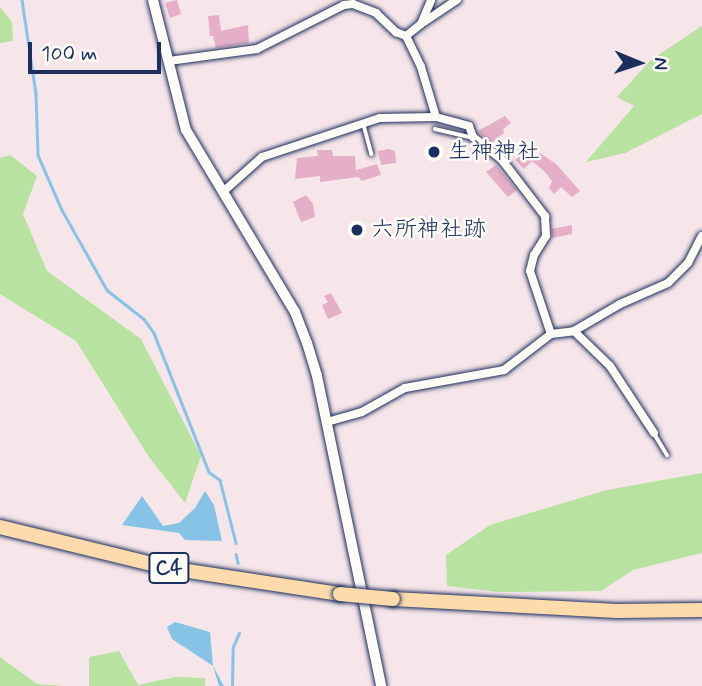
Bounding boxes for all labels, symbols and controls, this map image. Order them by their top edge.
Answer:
scale bar [32,28,164,72]
north arrow [604,28,674,98]
text: 100 m [41,40,97,68]
text: N [648,57,673,71]
place label: 生神神社 [448,138,540,166]
marker: 生神神社 [426,144,442,160]
place label: 六所神社跡 [371,216,486,244]
marker: 六所神社跡 [349,222,365,238]
road number: C4 [148,550,190,586]

